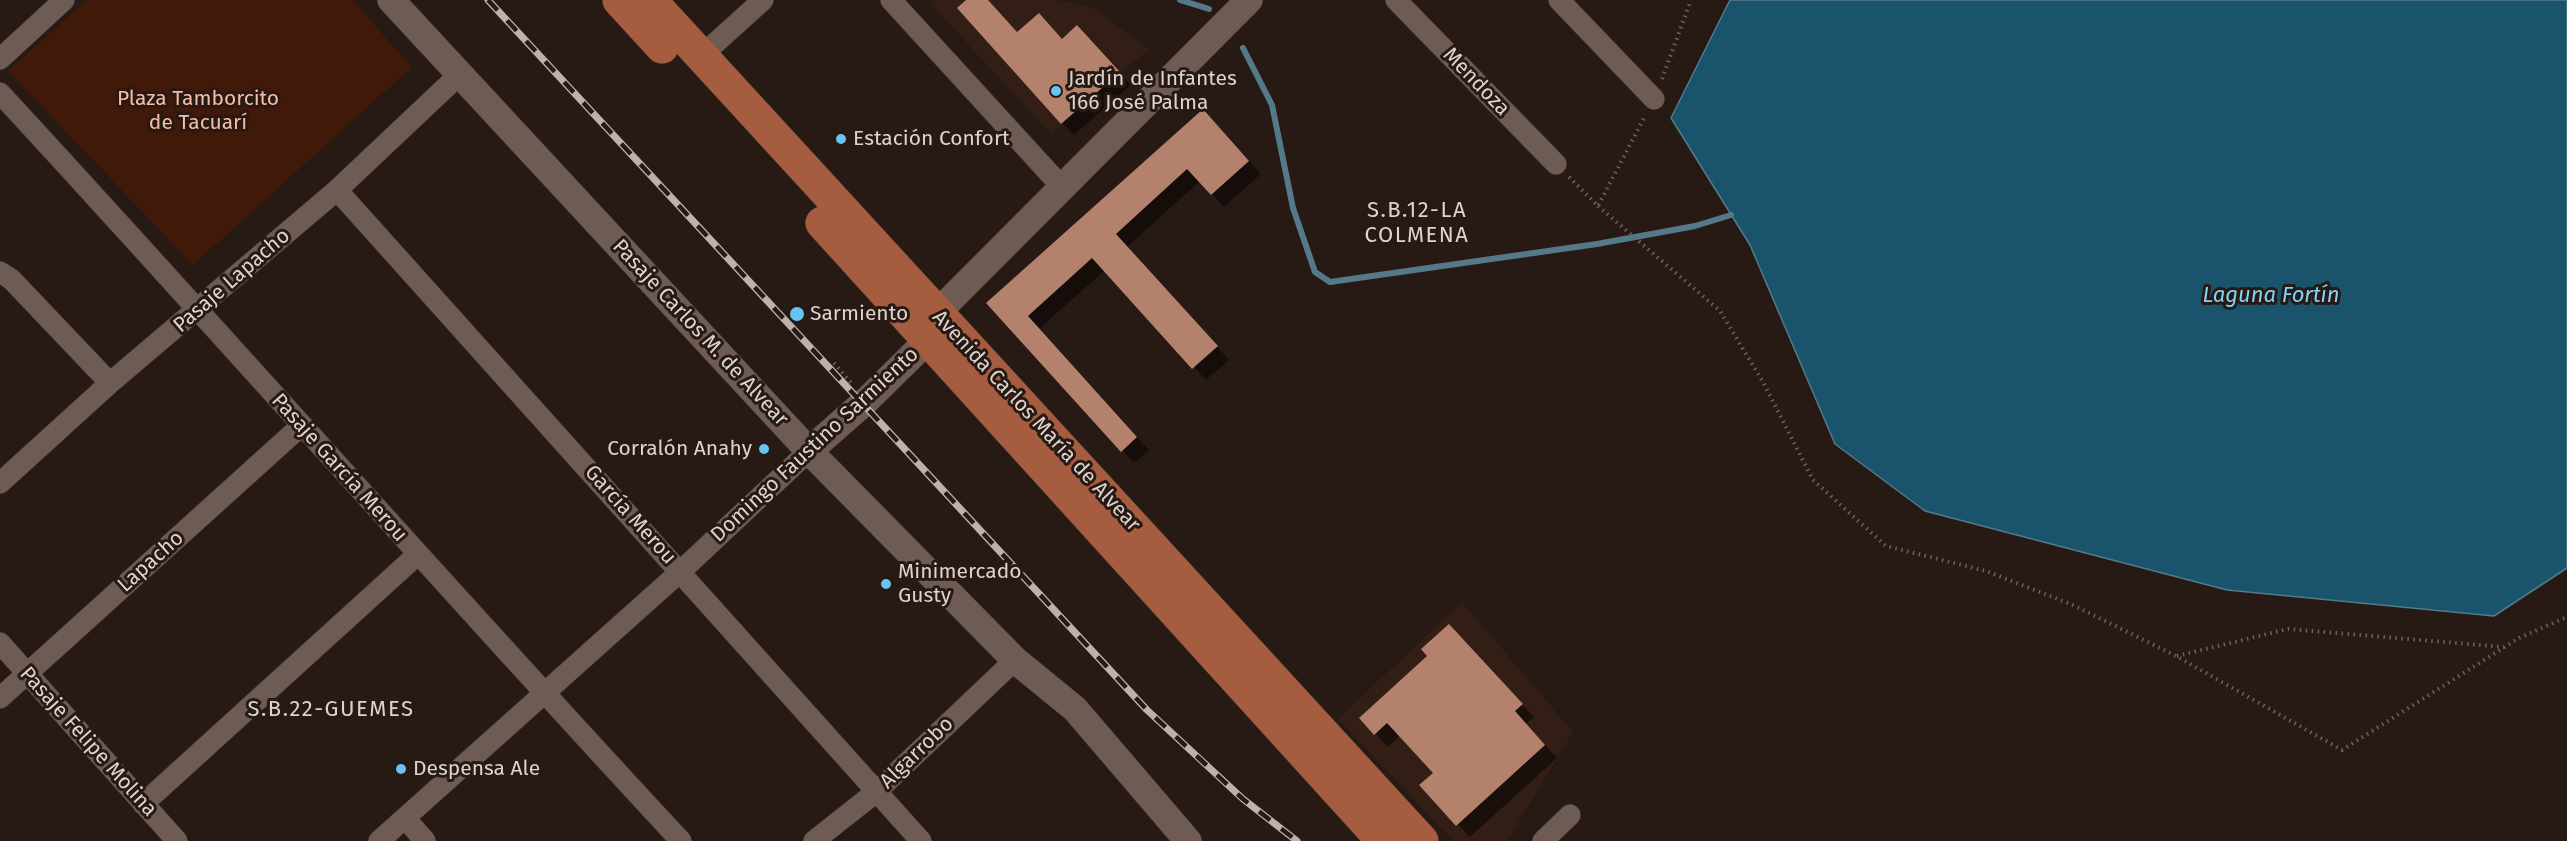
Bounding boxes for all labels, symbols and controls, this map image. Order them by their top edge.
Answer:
street label: Mendoza [1437,43,1515,121]
place label: Jardín de Infantes 166 José Palma [1068,66,1237,116]
marker: Jardín de Infantes 166 José Palma [1049,84,1063,98]
park label: Plaza Tamborcito de Tacuarí [117,86,279,136]
place label: Estación Confort [853,126,1010,152]
marker: Estación Confort [834,132,848,146]
district label: S.B.12-LA COLMENA [1365,198,1469,249]
street label: Pasaje Lapacho [169,224,295,338]
street label: Pasaje Carlos M. de Alvear [607,234,793,432]
water label: Laguna Fortín [2203,283,2339,309]
place label: Sarmiento [810,301,908,327]
marker: Sarmiento [788,305,806,323]
street label: Avenida Carlos María de Alvear [927,305,1145,537]
street label: Domingo Faustino Sarmiento [706,342,924,548]
street label: Pasaje García Merou [266,389,412,547]
place label: Corralón Anahy [607,436,752,462]
marker: Corralón Anahy [757,442,771,456]
street label: García Merou [579,460,681,570]
street label: Lapacho [113,526,189,598]
place label: Minimercado Gusty [898,559,1021,609]
marker: Minimercado Gusty [879,577,893,591]
street label: Pasaje Felipe Molina [14,662,162,822]
district label: S.B.22-GUEMES [248,697,414,723]
street label: Algarrobo [875,712,959,794]
place label: Despensa Ale [413,756,540,782]
marker: Despensa Ale [394,762,408,776]

